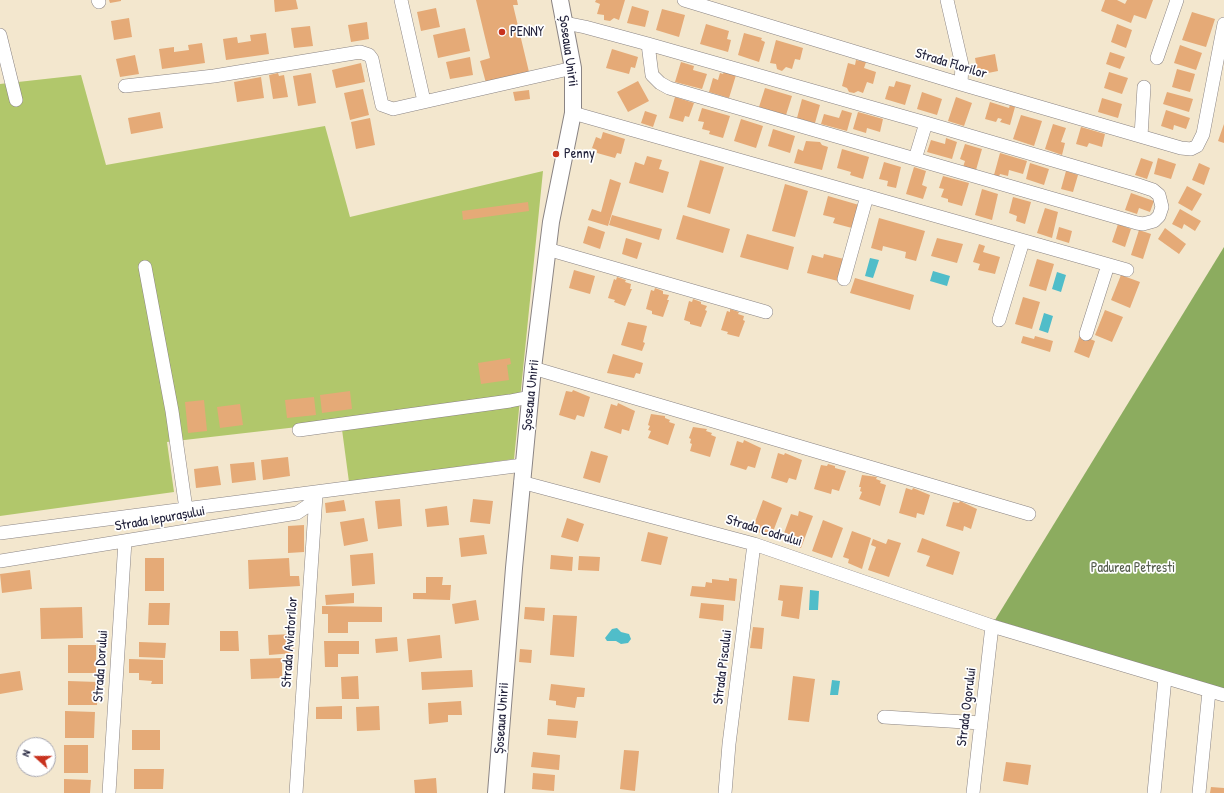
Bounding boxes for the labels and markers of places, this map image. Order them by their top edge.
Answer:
place label: PENNY [510,24,544,40]
marker: PENNY [497,27,507,37]
place label: Penny [564,146,595,162]
marker: Penny [551,149,561,159]

